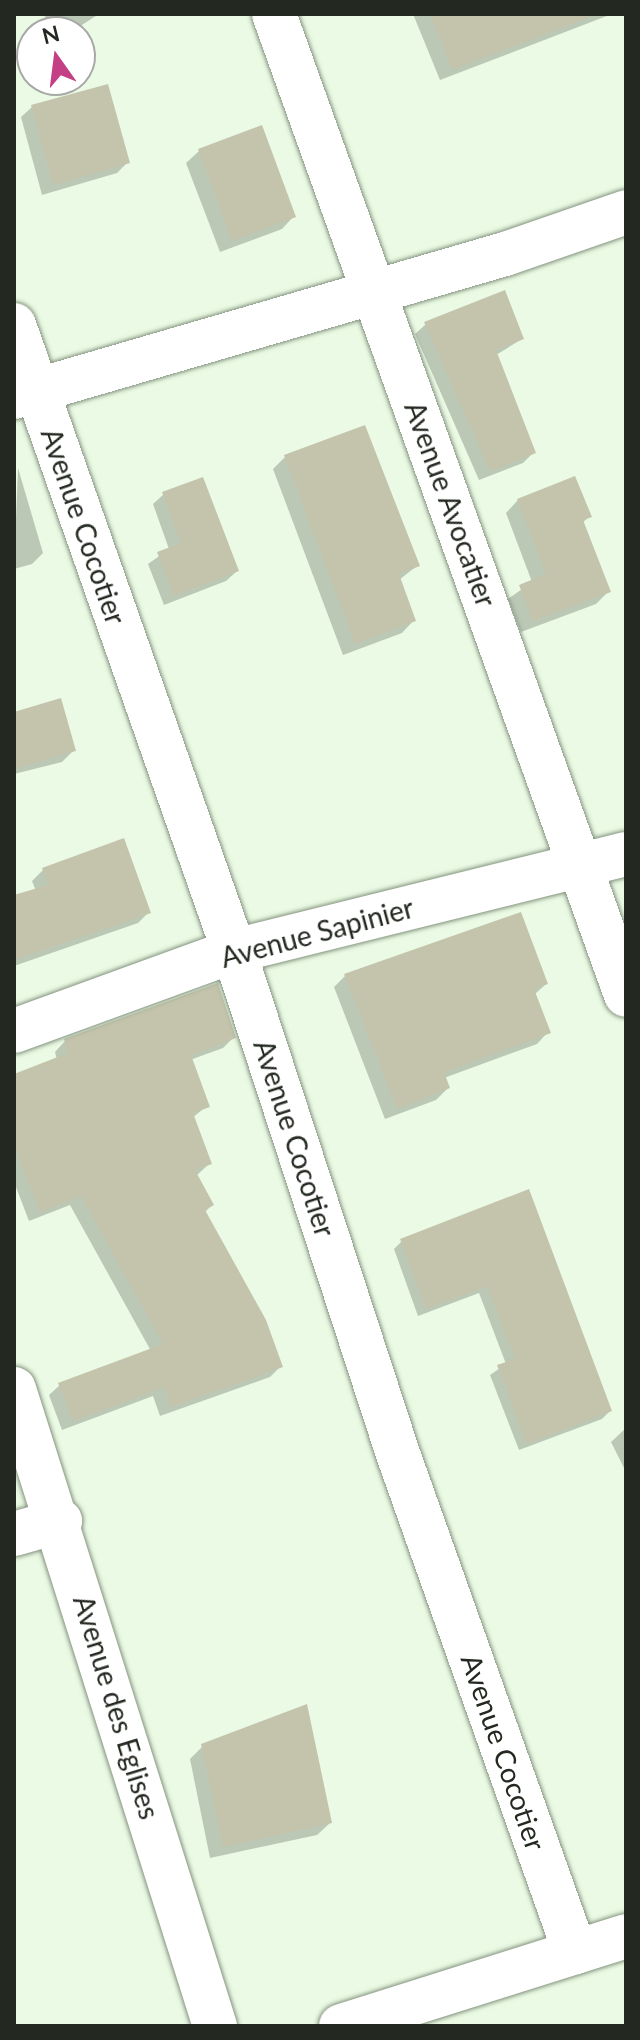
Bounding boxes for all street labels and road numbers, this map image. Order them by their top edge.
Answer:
street label: Avenue Avocatier [398,396,504,612]
street label: Avenue Cocotier [35,424,133,628]
street label: Avenue Sapinier [217,890,417,974]
street label: Avenue Cocotier [247,1035,343,1241]
street label: Avenue des Eglises [67,1591,167,1823]
street label: Avenue Cocotier [455,1650,553,1854]

